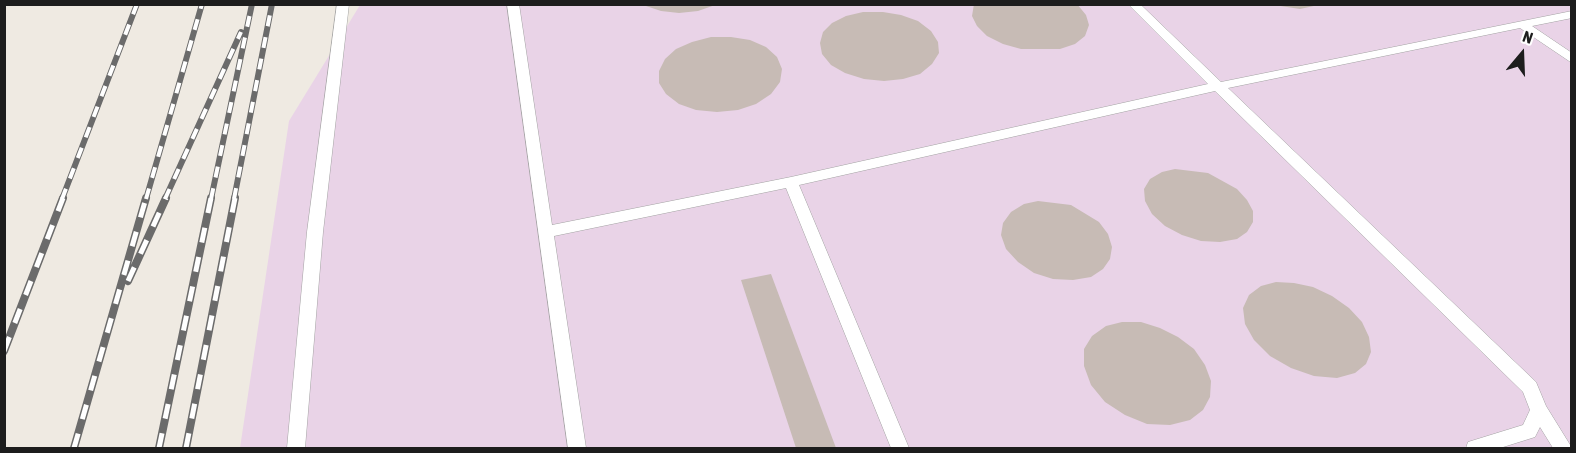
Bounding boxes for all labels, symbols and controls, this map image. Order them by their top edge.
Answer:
north arrow [1492,24,1552,84]
text: N [1520,27,1535,47]

